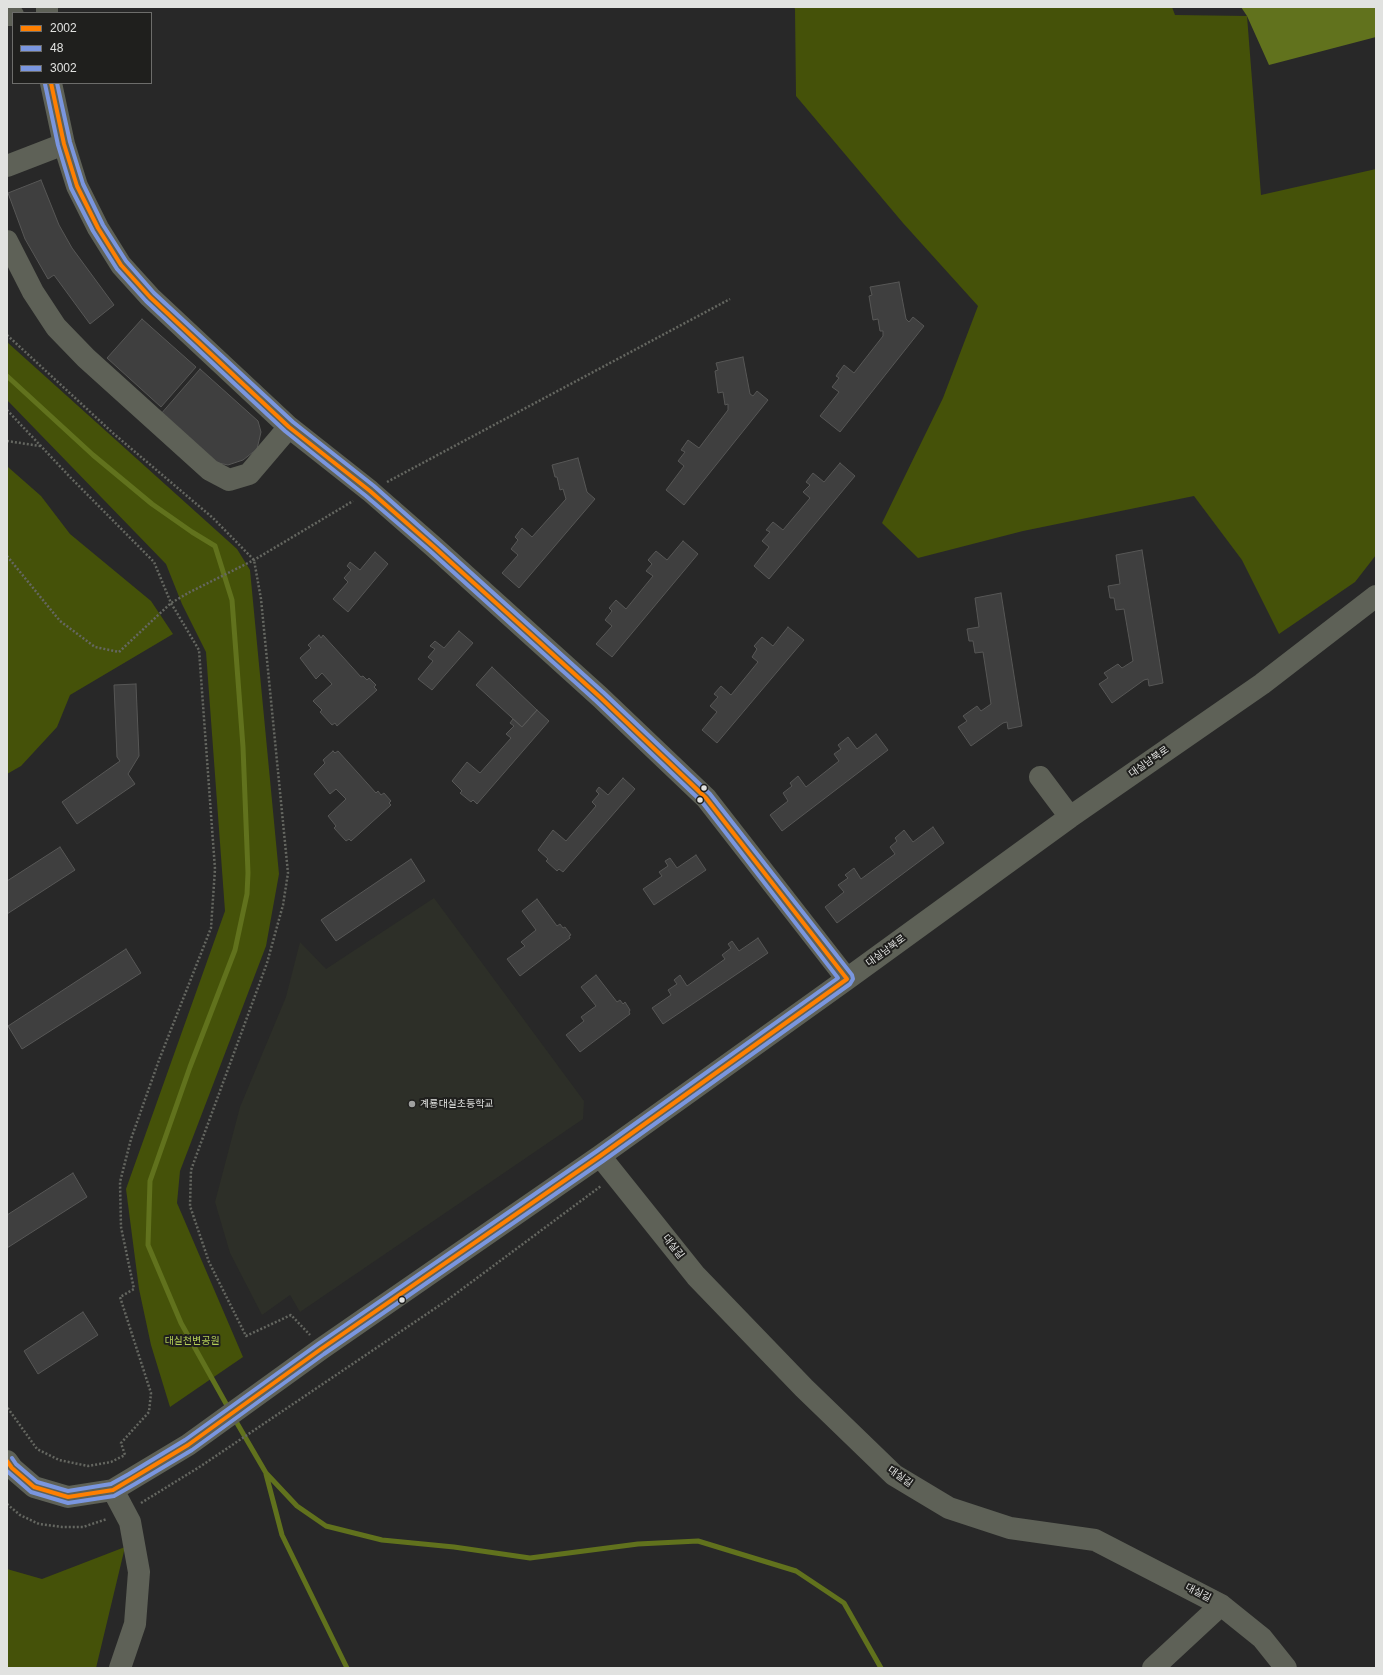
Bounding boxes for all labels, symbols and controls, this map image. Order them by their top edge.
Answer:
legend [12,12,152,84]
text: 2002 [50,21,77,35]
text: 48 [50,41,63,55]
text: 3002 [50,61,77,75]
street label: 대실남북로 [1127,744,1171,780]
unlabelled marker [699,783,709,793]
unlabelled marker [695,795,705,805]
street label: 대실남북로 [864,933,908,969]
place label: 계룡대실초등학교 [420,1098,494,1110]
marker: 계룡대실초등학교 [407,1099,417,1109]
street label: 대실길 [660,1232,686,1262]
unlabelled marker [397,1295,407,1305]
park label: 대실천변공원 [164,1335,220,1347]
street label: 대실길 [885,1464,915,1490]
street label: 대실길 [1183,1581,1213,1605]

